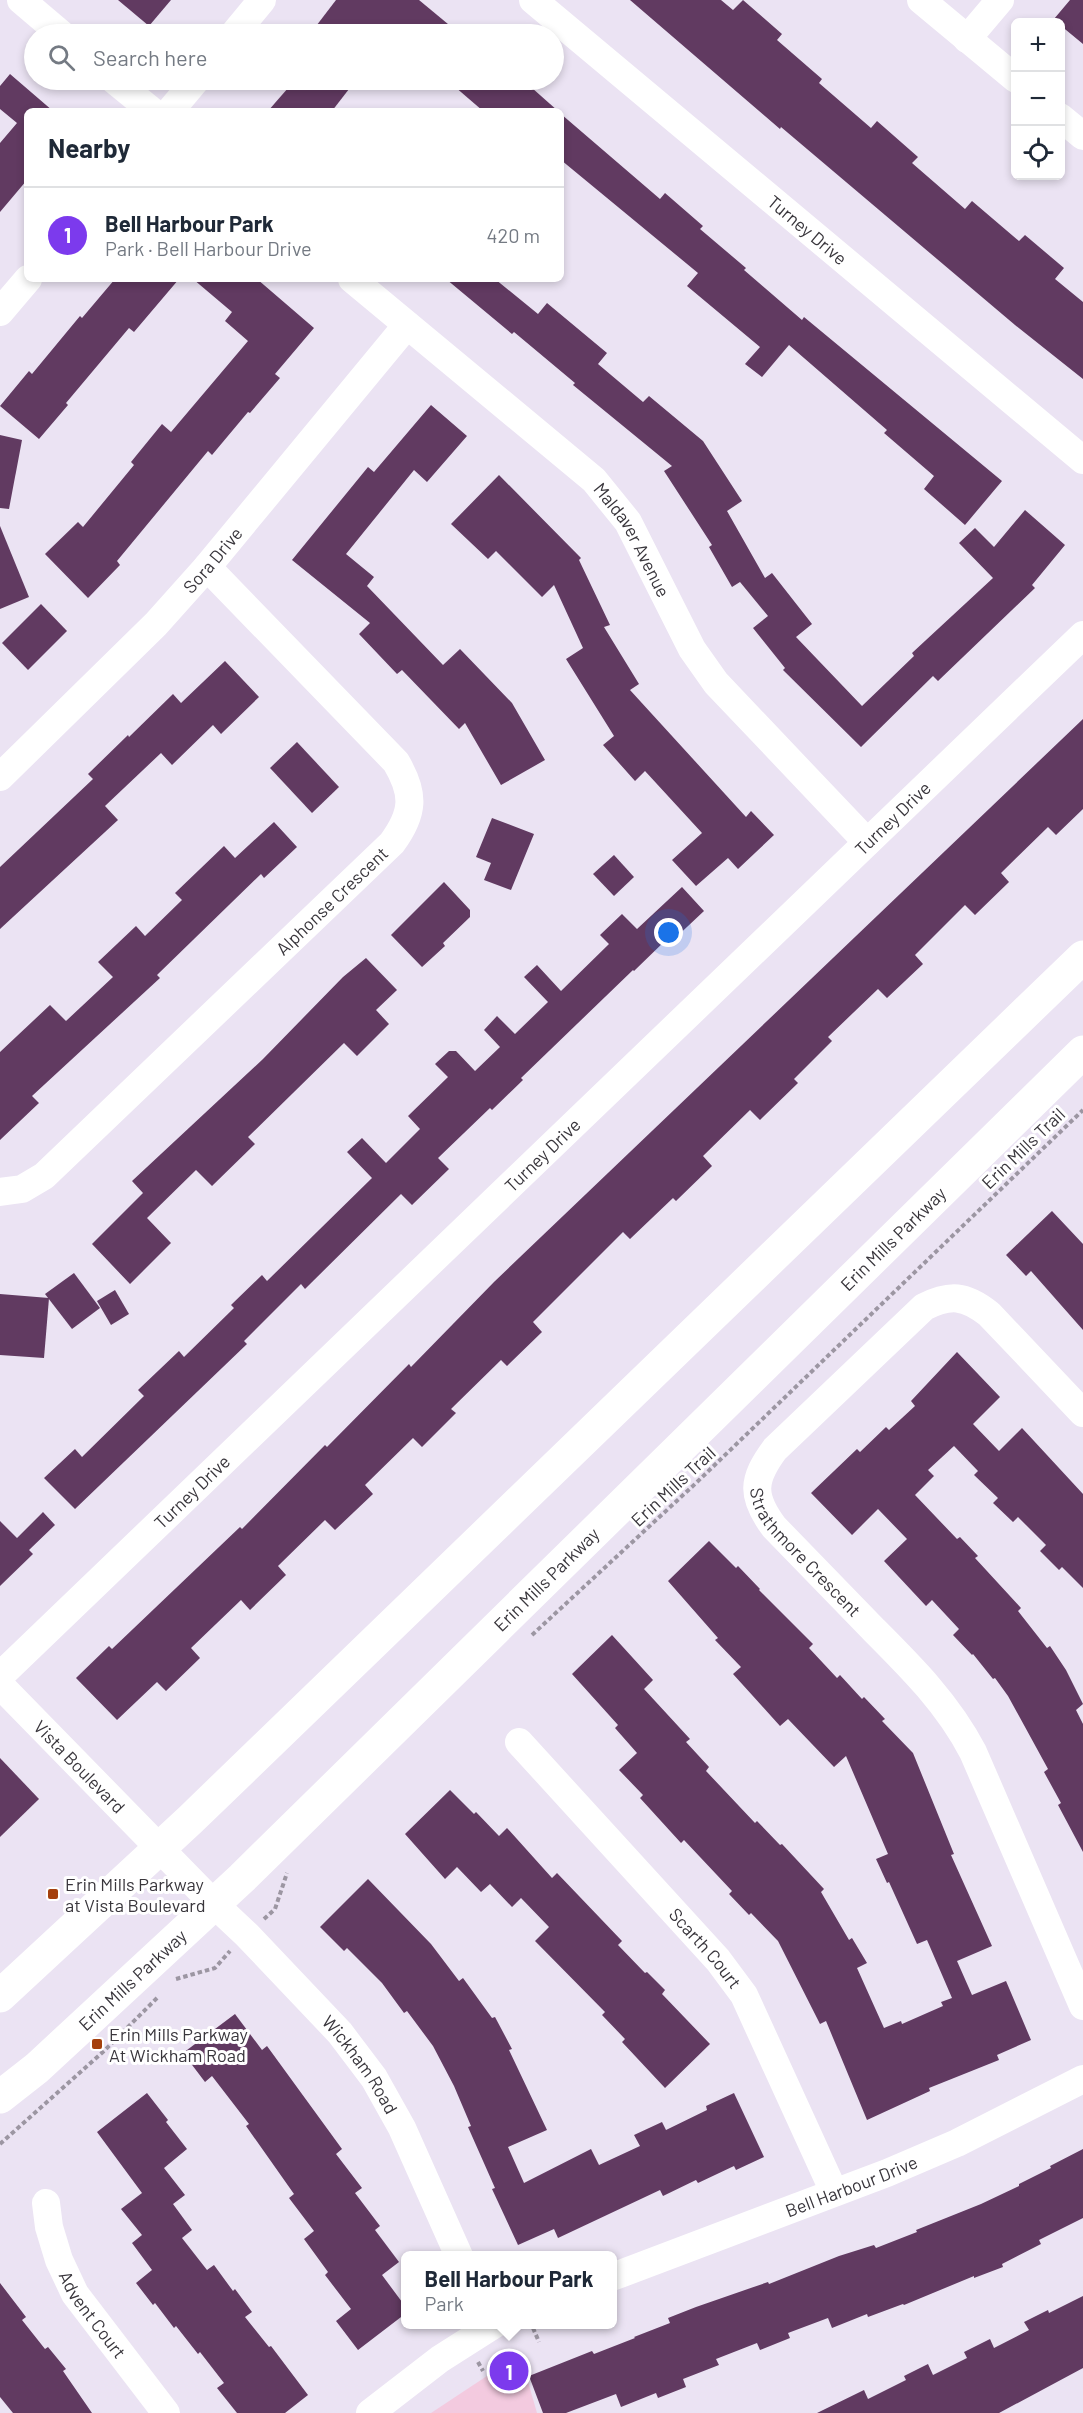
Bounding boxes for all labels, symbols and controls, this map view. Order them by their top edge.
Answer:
map controls [1011,18,1065,180]
button: + [1011,18,1065,72]
search box [24,24,564,90]
icon: search [45,41,78,74]
text: Search here [93,44,207,70]
button: − [1011,72,1065,126]
button: locate [1011,126,1065,180]
text: Nearby [48,132,130,163]
street label: Turney Drive [763,190,852,269]
text: Bell Harbour Park [105,210,274,236]
text: 1 [64,223,71,247]
text: 420 m [486,223,540,247]
text: Park · Bell Harbour Drive [105,236,312,260]
street label: Maldaver Avenue [589,478,675,601]
street label: Sora Drive [178,522,247,597]
street label: Turney Drive [850,777,935,860]
street label: Alphonse Crescent [271,842,392,959]
your location [654,918,683,947]
street label: Erin Mills Trail [977,1103,1069,1193]
street label: Turney Drive [500,1113,585,1196]
street label: Erin Mills Parkway [836,1182,950,1295]
street label: Erin Mills Trail [626,1441,720,1531]
street label: Turney Drive [149,1450,234,1533]
street label: Strathmore Crescent [746,1486,866,1621]
street label: Erin Mills Parkway [489,1523,604,1636]
street label: Vista Boulevard [29,1715,130,1818]
place label: Erin Mills Parkway at Vista Boulevard [65,1873,206,1916]
marker: Erin Mills Parkway at Vista Boulevard [46,1887,60,1901]
street label: Scarth Court [665,1903,746,1993]
street label: Erin Mills Parkway [74,1924,191,2035]
street label: Wickham Road [318,2010,403,2117]
place label: Erin Mills Parkway At Wickham Road [109,2023,248,2066]
marker: Erin Mills Parkway At Wickham Road [90,2037,104,2051]
street label: Bell Harbour Drive [782,2150,921,2221]
popup [401,2251,617,2329]
text: Bell Harbour Park [425,2265,593,2291]
street label: Advent Court [55,2267,131,2362]
text: Park [425,2291,464,2315]
pin: 1 [490,2348,528,2394]

